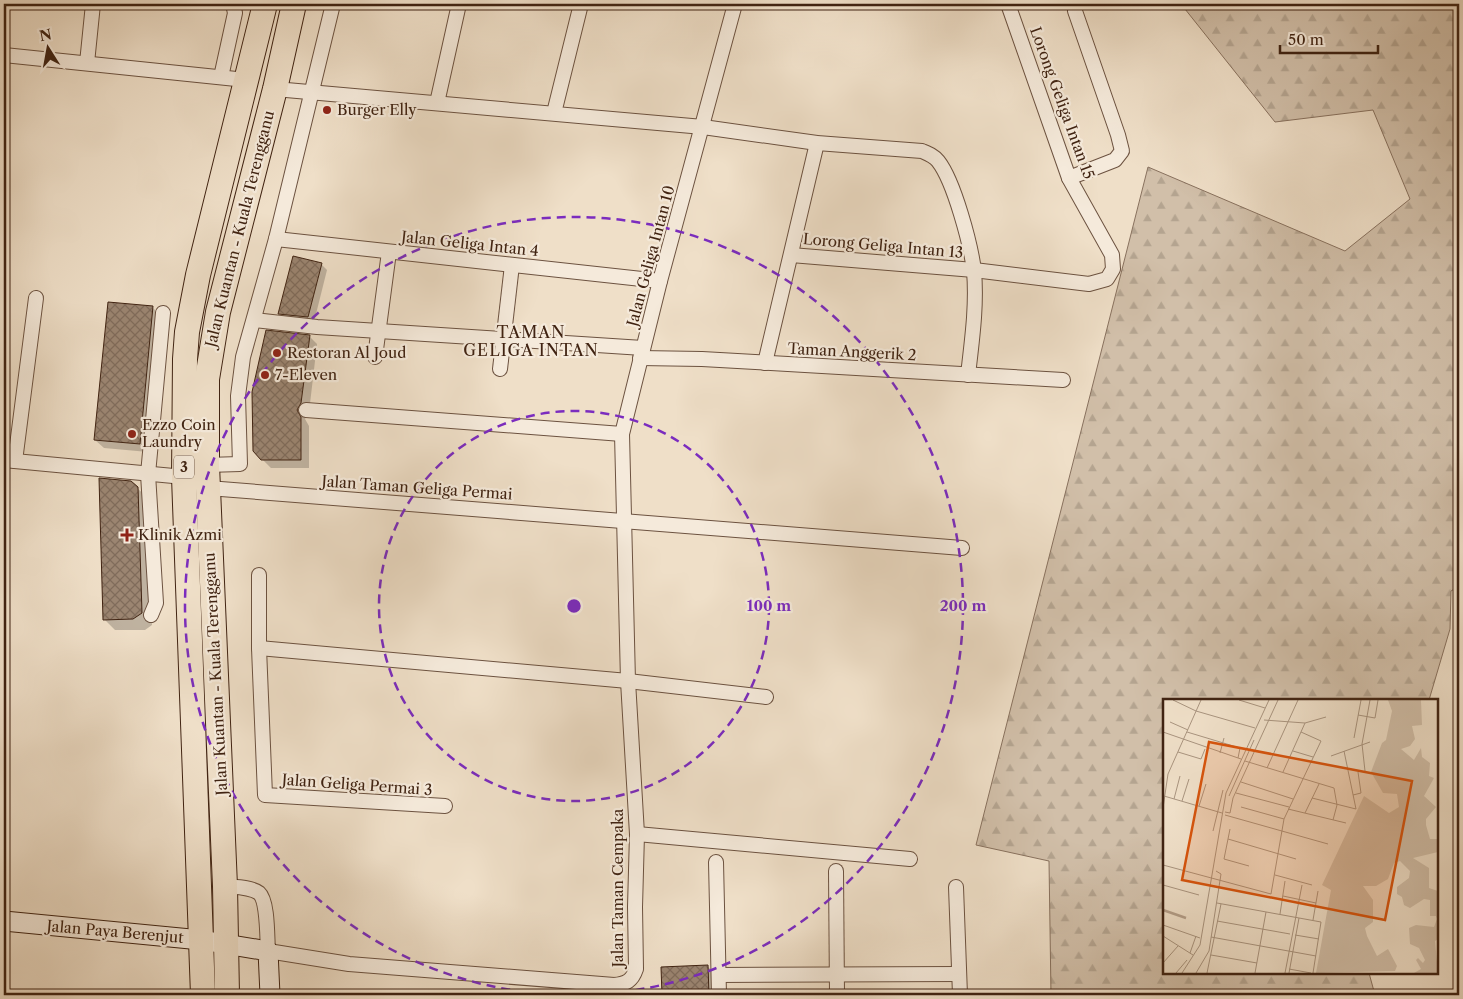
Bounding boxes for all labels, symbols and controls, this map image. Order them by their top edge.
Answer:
north arrow [22,22,72,72]
scale bar [1280,22,1378,54]
street label: Lorong Geliga Intan 15 [1026,24,1099,182]
text: N [38,25,53,45]
text: 50 m [1288,30,1324,49]
place label: Burger Elly [337,100,417,119]
marker: Burger Elly [321,104,333,116]
street label: Jalan Kuantan - Kuala Terengganu [200,108,278,351]
street label: Jalan Geliga Intan 10 [622,183,679,330]
street label: Jalan Geliga Intan 4 [398,227,540,260]
street label: Lorong Geliga Intan 13 [802,229,964,262]
district label: TAMAN GELIGA INTAN [463,322,599,360]
street label: Taman Anggerik 2 [787,339,917,364]
place label: Restoran Al Joud [287,343,406,362]
marker: Restoran Al Joud [271,347,283,359]
place label: 7-Eleven [275,365,338,384]
marker: 7-Eleven [259,369,271,381]
place label: Ezzo Coin Laundry [142,415,216,451]
marker: Ezzo Coin Laundry [126,428,138,440]
road number: 3 [174,456,194,478]
street label: Jalan Taman Geliga Permai [319,471,513,504]
place label: Klinik Azmi [138,525,222,544]
marker: Klinik Azmi [120,528,134,542]
street label: Jalan Kuantan - Kuala Terengganu [200,552,231,798]
text: 100 m [747,596,791,615]
text: 200 m [940,596,986,615]
centre of rings [565,597,583,615]
inset map [1163,699,1438,974]
street label: Jalan Geliga Permai 3 [279,770,433,799]
street label: Jalan Taman Cempaka [608,809,627,969]
street label: Jalan Paya Berenjut [44,916,185,947]

